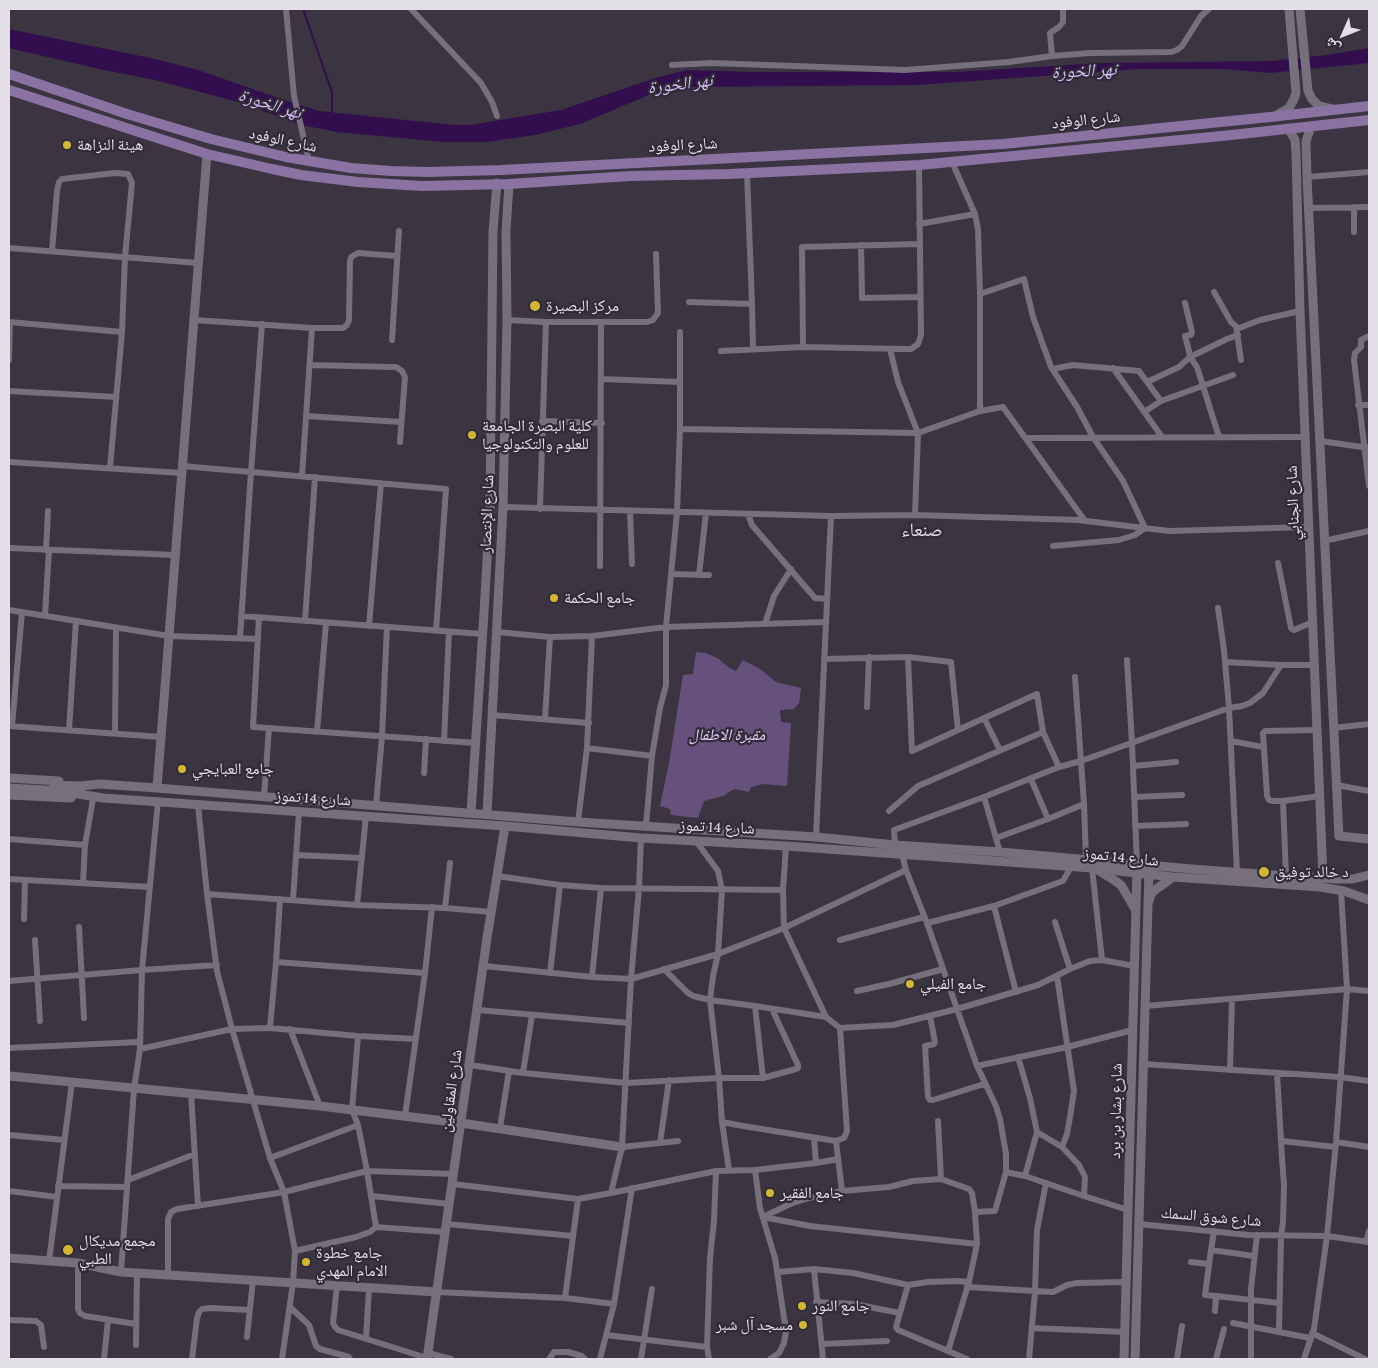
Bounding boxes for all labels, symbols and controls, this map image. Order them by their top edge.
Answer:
north arrow [1318,10,1368,60]
text: ش [1321,35,1343,56]
water label: نهر الخورة [1051,59,1117,83]
water label: نهر الخورة [646,69,714,99]
water label: نهر الخورة [236,84,304,124]
street label: شارع الوفود [1051,107,1121,133]
street label: شارع الوفود [247,123,319,157]
street label: شارع الوفود [648,134,718,156]
place label: هيئة النزاهة [77,135,143,155]
marker: هيئة النزاهة [61,139,73,151]
place label: مركز البصيرة [546,296,619,316]
marker: مركز البصيرة [528,299,542,313]
place label: كلية البصرة الجامعة للعلوم والتكنولوجيا [482,416,592,454]
marker: كلية البصرة الجامعة للعلوم والتكنولوجيا [466,429,478,441]
street label: شارع الجنابي [1282,465,1304,541]
street label: شارع الإنتصار [476,475,498,553]
district label: صنعاء [901,519,943,541]
place label: جامع الحكمة [564,588,635,608]
marker: جامع الحكمة [548,592,560,604]
park label: مقبرة الاطفال [689,725,765,745]
place label: جامع العبايجي [192,759,274,779]
marker: جامع العبايجي [176,763,188,775]
street label: شارع 14 تموز [275,786,351,810]
street label: شارع 14 تموز [679,815,755,839]
street label: شارع 14 تموز [1082,843,1160,871]
place label: د خالد توفيق [1275,862,1349,882]
marker: د خالد توفيق [1257,865,1271,879]
place label: جامع الفيلي [920,974,986,994]
marker: جامع الفيلي [904,978,916,990]
street label: شارع المقاولين [436,1048,466,1134]
street label: شارع بشار بن برد [1106,1063,1126,1159]
place label: جامع الفقير [780,1183,844,1203]
marker: جامع الفقير [764,1187,776,1199]
street label: شارع شوق السمك [1160,1203,1262,1231]
place label: مجمع مديكال الطبي [79,1231,155,1269]
marker: مجمع مديكال الطبي [61,1243,75,1257]
place label: جامع خطوة الامام المهدي [316,1243,388,1281]
marker: جامع خطوة الامام المهدي [300,1256,312,1268]
place label: جامع النور [812,1296,870,1316]
marker: جامع النور [796,1300,808,1312]
place label: مسجد آل شبر [716,1315,793,1335]
marker: مسجد آل شبر [797,1319,809,1331]

